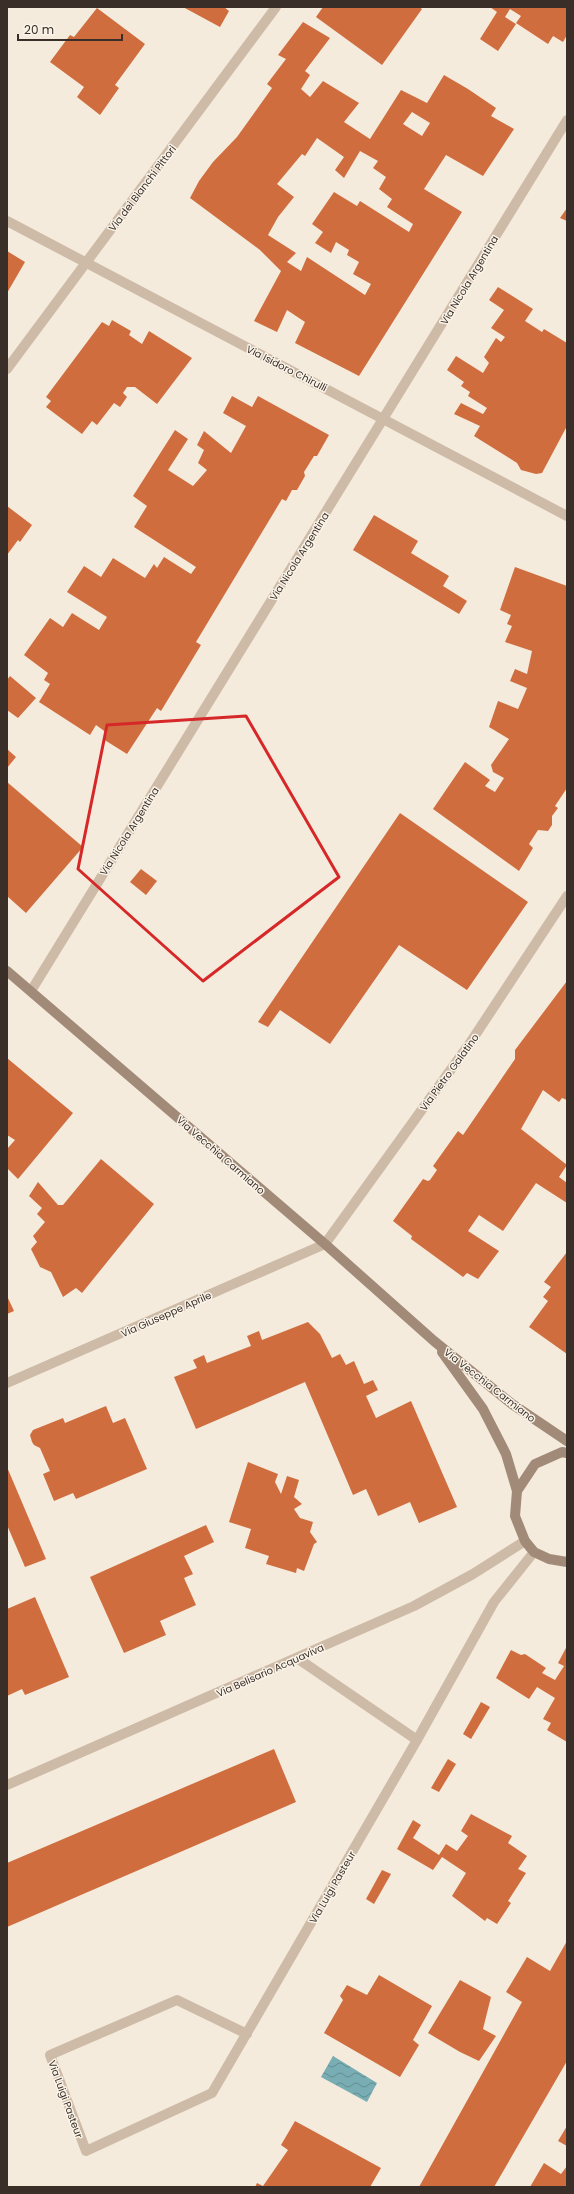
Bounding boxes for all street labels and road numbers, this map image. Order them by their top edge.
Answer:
street label: Via dei Bianchi Pittori [105,142,180,234]
street label: Via Nicola Argentina [437,233,502,328]
street label: Via Isidoro Chirulli [244,342,330,395]
street label: Via Nicola Argentina [266,509,333,603]
street label: Via Nicola Argentina [96,784,163,878]
street label: Via Pietro Galatino [416,1031,483,1114]
street label: Via Vecchia Carmiano [173,1113,268,1198]
street label: Via Giuseppe Aprile [119,1288,214,1341]
street label: Via Vecchia Carmiano [441,1345,539,1426]
street label: Via Belisario Acquaviva [214,1640,326,1701]
street label: Via Luigi Pasteur [306,1848,359,1926]
street label: Via Luigi Pasteur [45,2058,87,2140]

